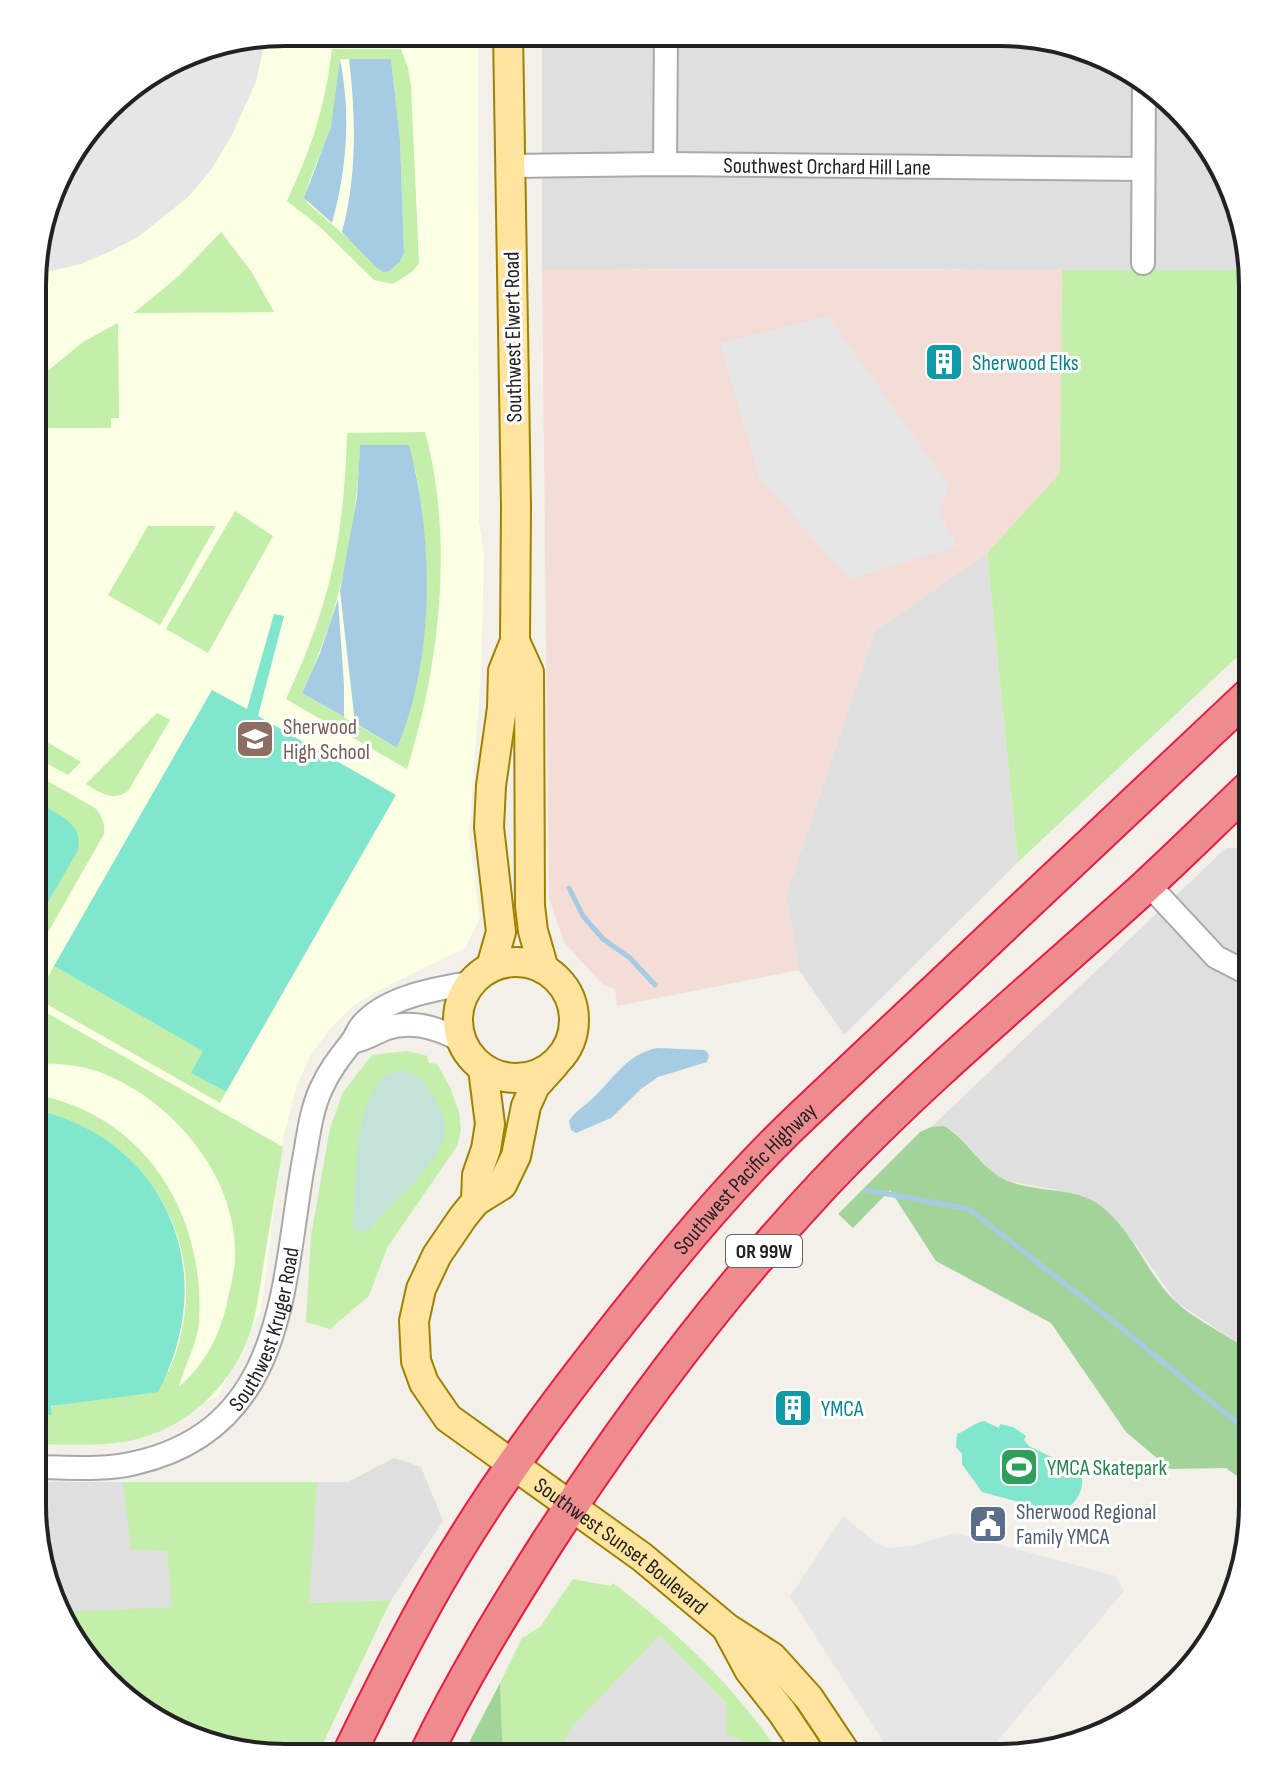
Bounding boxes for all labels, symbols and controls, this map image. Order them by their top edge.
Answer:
street label: Southwest Orchard Hill Lane [723,153,931,182]
street label: Southwest Elwert Road [499,251,528,423]
building icon: Sherwood Elks [923,341,965,383]
place label: Sherwood Elks [972,350,1079,377]
place label: Sherwood High School [283,714,370,766]
school or university icon: Sherwood High School [234,718,276,760]
street label: Southwest Pacific Highway [668,1097,823,1260]
road number: OR 99W [726,1235,802,1267]
street label: Southwest Kruger Road [224,1246,306,1417]
building icon: YMCA [772,1387,814,1429]
place label: YMCA [821,1396,864,1423]
sports icon: YMCA Skatepark [998,1446,1040,1488]
place label: YMCA Skatepark [1047,1455,1167,1482]
street label: Southwest Sunset Boulevard [528,1472,713,1621]
place label: Sherwood Regional Family YMCA [1016,1499,1156,1551]
public building icon: Sherwood Regional Family YMCA [967,1503,1009,1545]

